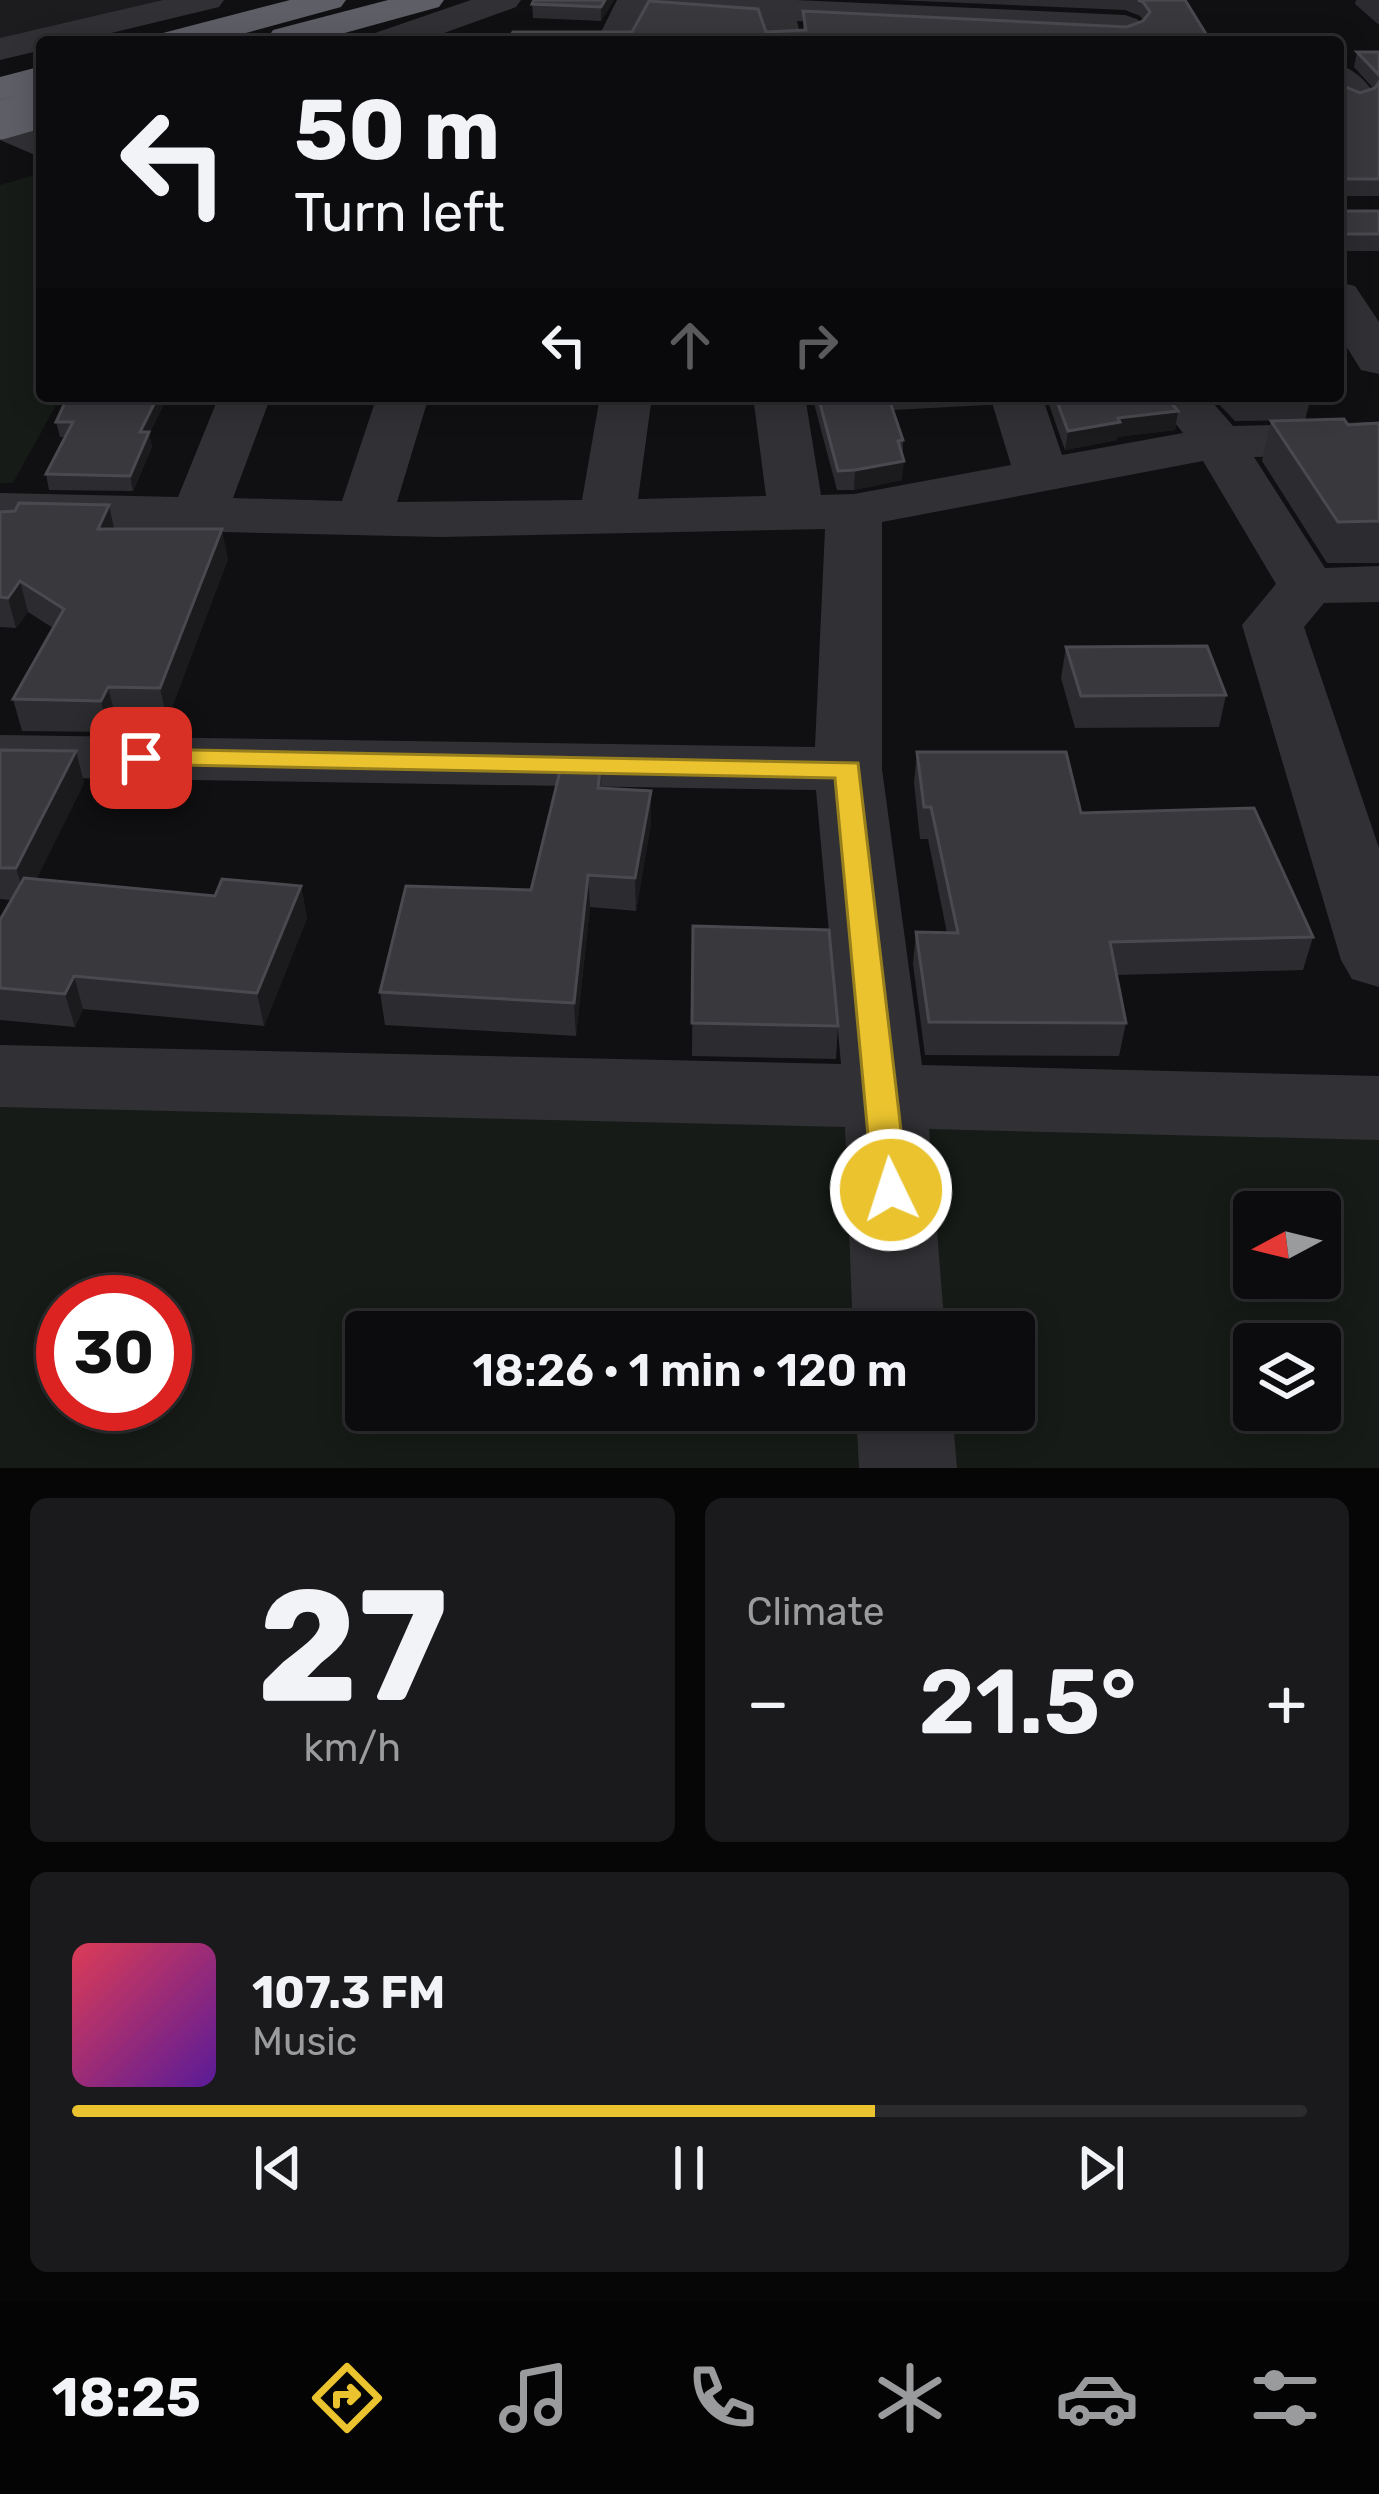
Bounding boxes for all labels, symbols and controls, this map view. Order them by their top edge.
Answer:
text: 50 m [294,80,500,180]
icon: left [96,84,252,240]
text: Turn left [294,181,505,245]
icon: left [531,312,597,378]
icon: ahead [657,312,723,378]
icon: right [783,312,849,378]
pin [90,707,192,809]
icon: arrive [108,725,174,791]
position arrow [828,1127,954,1253]
north arrow [1233,1191,1341,1299]
map controls [1233,1191,1341,1431]
speed limit sign: 30 [36,1275,192,1431]
button: layers [1233,1323,1341,1431]
text: 18:26 · 1 min · 120 m [472,1344,908,1397]
text: 27 [257,1554,448,1739]
text: Climate [747,1589,885,1635]
text: 21.5° [918,1649,1137,1756]
text: − [747,1663,789,1742]
text: + [1266,1663,1307,1742]
text: km/h [304,1725,401,1771]
text: 107.3 FM [252,1966,445,2019]
text: Music [252,2019,357,2065]
icon: previous [245,2135,311,2201]
icon: pause [656,2135,722,2201]
icon: next [1068,2135,1134,2201]
icon: directions [305,2356,389,2440]
icon: music [492,2356,576,2440]
icon: phone [680,2356,764,2440]
icon: climate [868,2356,952,2440]
icon: car [1055,2356,1139,2440]
icon: filters [1243,2356,1327,2440]
text: 18:25 [52,2366,201,2430]

